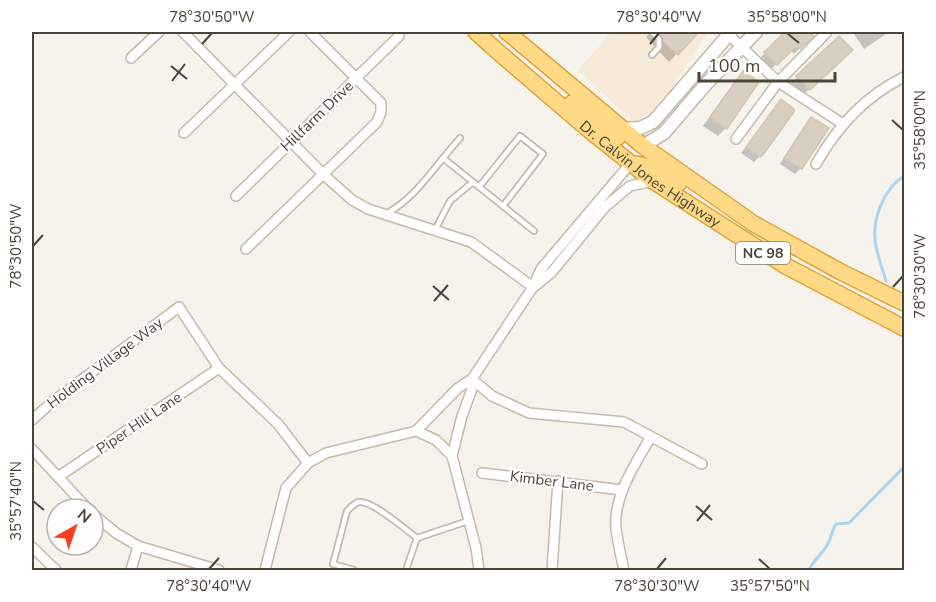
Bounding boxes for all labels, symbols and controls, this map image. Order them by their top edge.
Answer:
text: 78°30'50"W [169,7,255,27]
text: 78°30'40"W [616,7,702,27]
text: 35°58'00"N [747,7,827,27]
scale bar [699,45,836,83]
text: 100 m [708,54,760,78]
street label: Hillfarm Drive [276,76,358,156]
text: 35°58'00"N [910,90,930,170]
street label: Dr. Calvin Jones Highway [575,116,725,232]
text: 78°30'50"W [6,203,26,289]
text: 78°30'30"W [910,233,930,319]
road number: NC 98 [736,242,790,264]
street label: Holding Village Way [43,313,167,413]
street label: Piper Hill Lane [92,387,186,459]
text: 35°57'40"N [6,461,26,541]
street label: Kimber Lane [509,466,595,496]
north arrow [45,497,105,557]
text: N [72,504,96,529]
text: 78°30'40"W [166,576,252,596]
text: 78°30'30"W [614,576,700,596]
text: 35°57'50"N [730,576,810,596]

